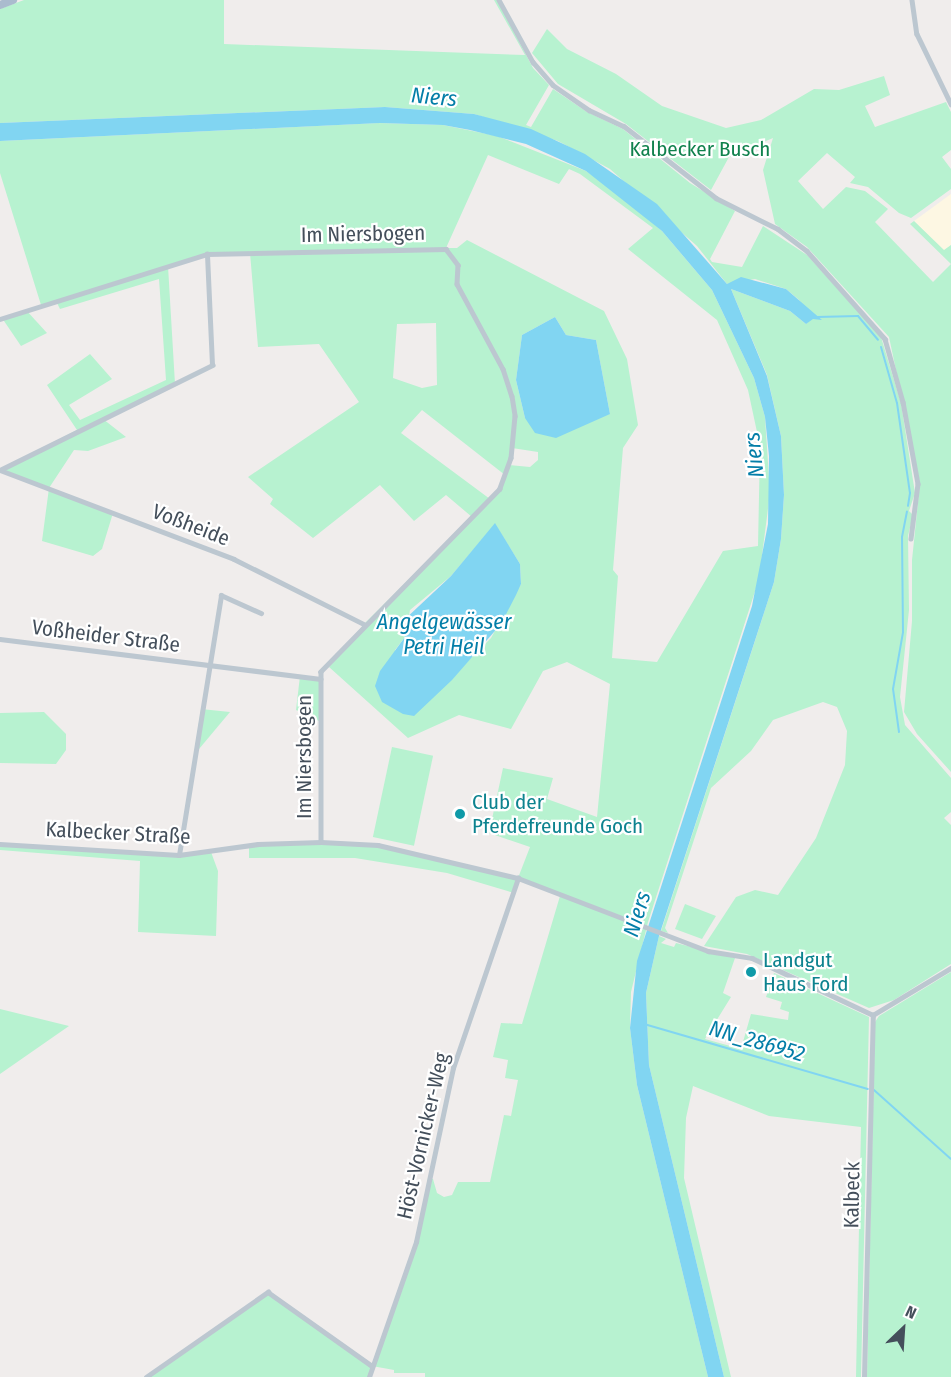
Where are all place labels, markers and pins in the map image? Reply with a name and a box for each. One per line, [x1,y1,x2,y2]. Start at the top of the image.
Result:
place label: Club der Pferdefreunde Goch [472,789,643,839]
marker: Club der Pferdefreunde Goch [453,807,467,821]
place label: Landgut Haus Ford [763,947,848,997]
marker: Landgut Haus Ford [744,965,758,979]

